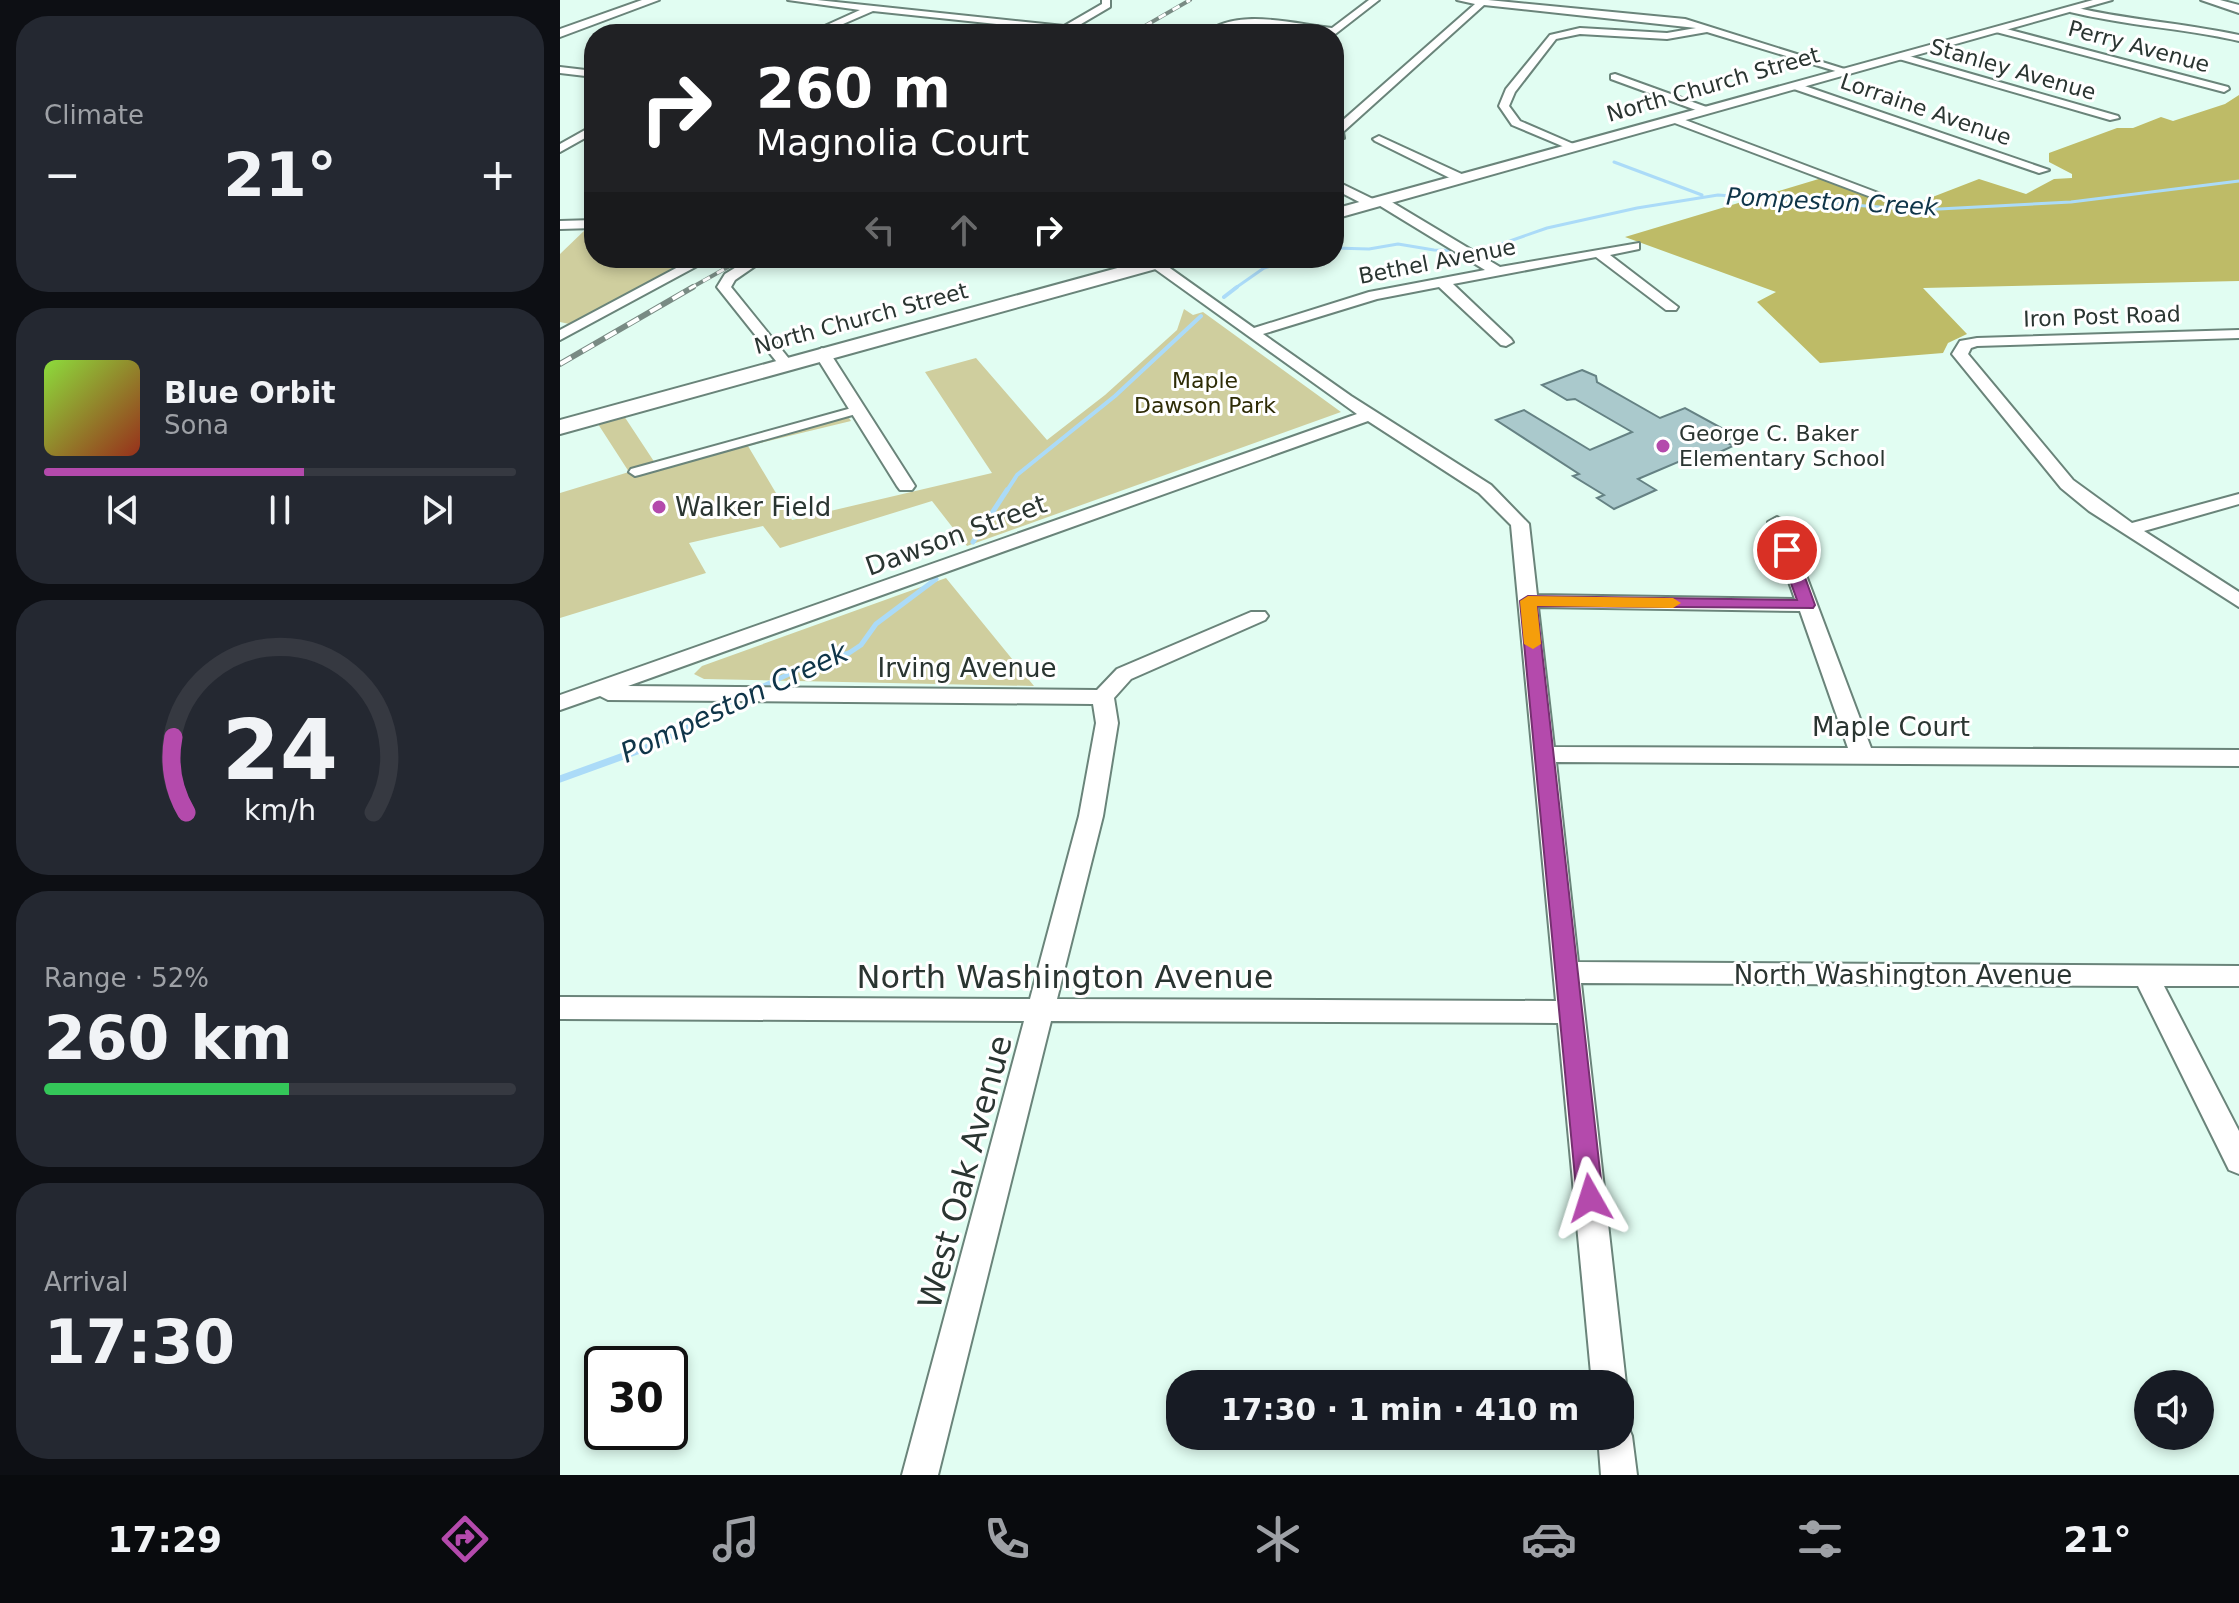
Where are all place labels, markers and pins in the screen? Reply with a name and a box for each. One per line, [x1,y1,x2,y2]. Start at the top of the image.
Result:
place label: George C. Baker Elementary School [1679,421,1886,471]
marker: George C. Baker Elementary School [1654,437,1672,455]
place label: Walker Field [675,492,831,522]
marker: Walker Field [650,498,668,516]
pin [1753,516,1821,584]

